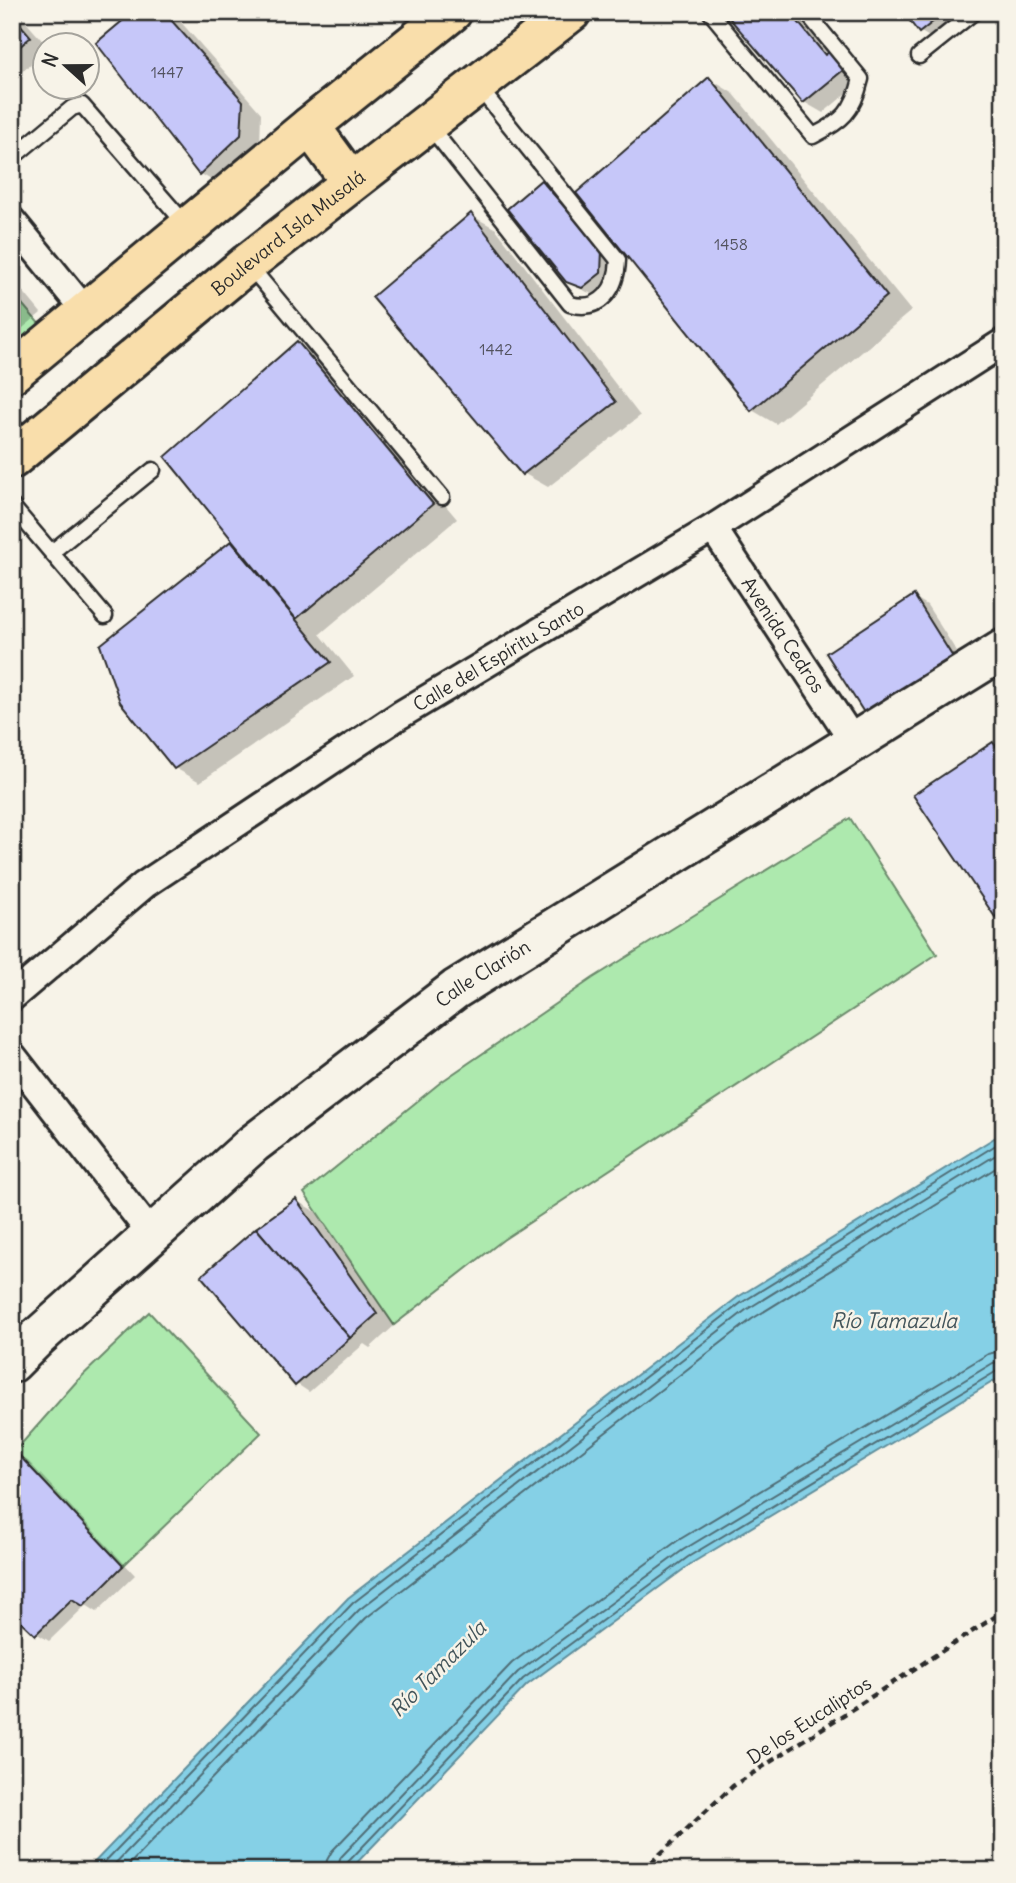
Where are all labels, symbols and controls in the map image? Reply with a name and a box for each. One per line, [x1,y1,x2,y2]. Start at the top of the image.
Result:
north arrow [32,32,102,102]
text: N [37,49,64,70]
house number: 1447 [151,62,183,82]
street label: Boulevard Isla Musalá [206,164,370,301]
house number: 1458 [714,234,748,254]
house number: 1442 [479,339,513,359]
street label: Avenida Cedros [737,572,830,697]
street label: Calle del Espíritu Santo [408,596,588,717]
street label: Calle Clarión [430,934,534,1013]
water label: Río Tamazula [831,1307,958,1334]
water label: Río Tamazula [384,1614,492,1723]
street label: De los Eucaliptos [742,1671,876,1769]

